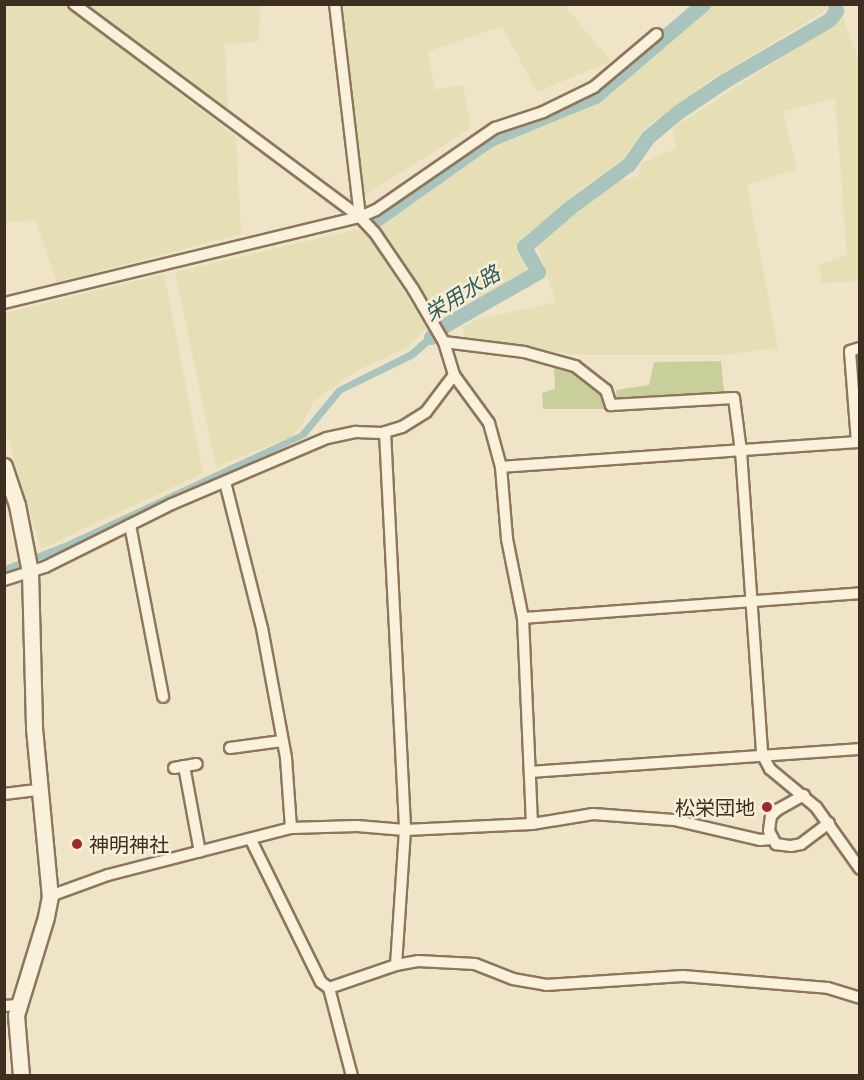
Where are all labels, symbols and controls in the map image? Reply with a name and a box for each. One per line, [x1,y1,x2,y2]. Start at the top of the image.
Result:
water label: 栄用水路 [420,260,504,326]
place label: 松栄団地 [675,795,755,819]
marker: 松栄団地 [760,800,774,814]
place label: 神明神社 [89,832,169,856]
marker: 神明神社 [70,837,84,851]

